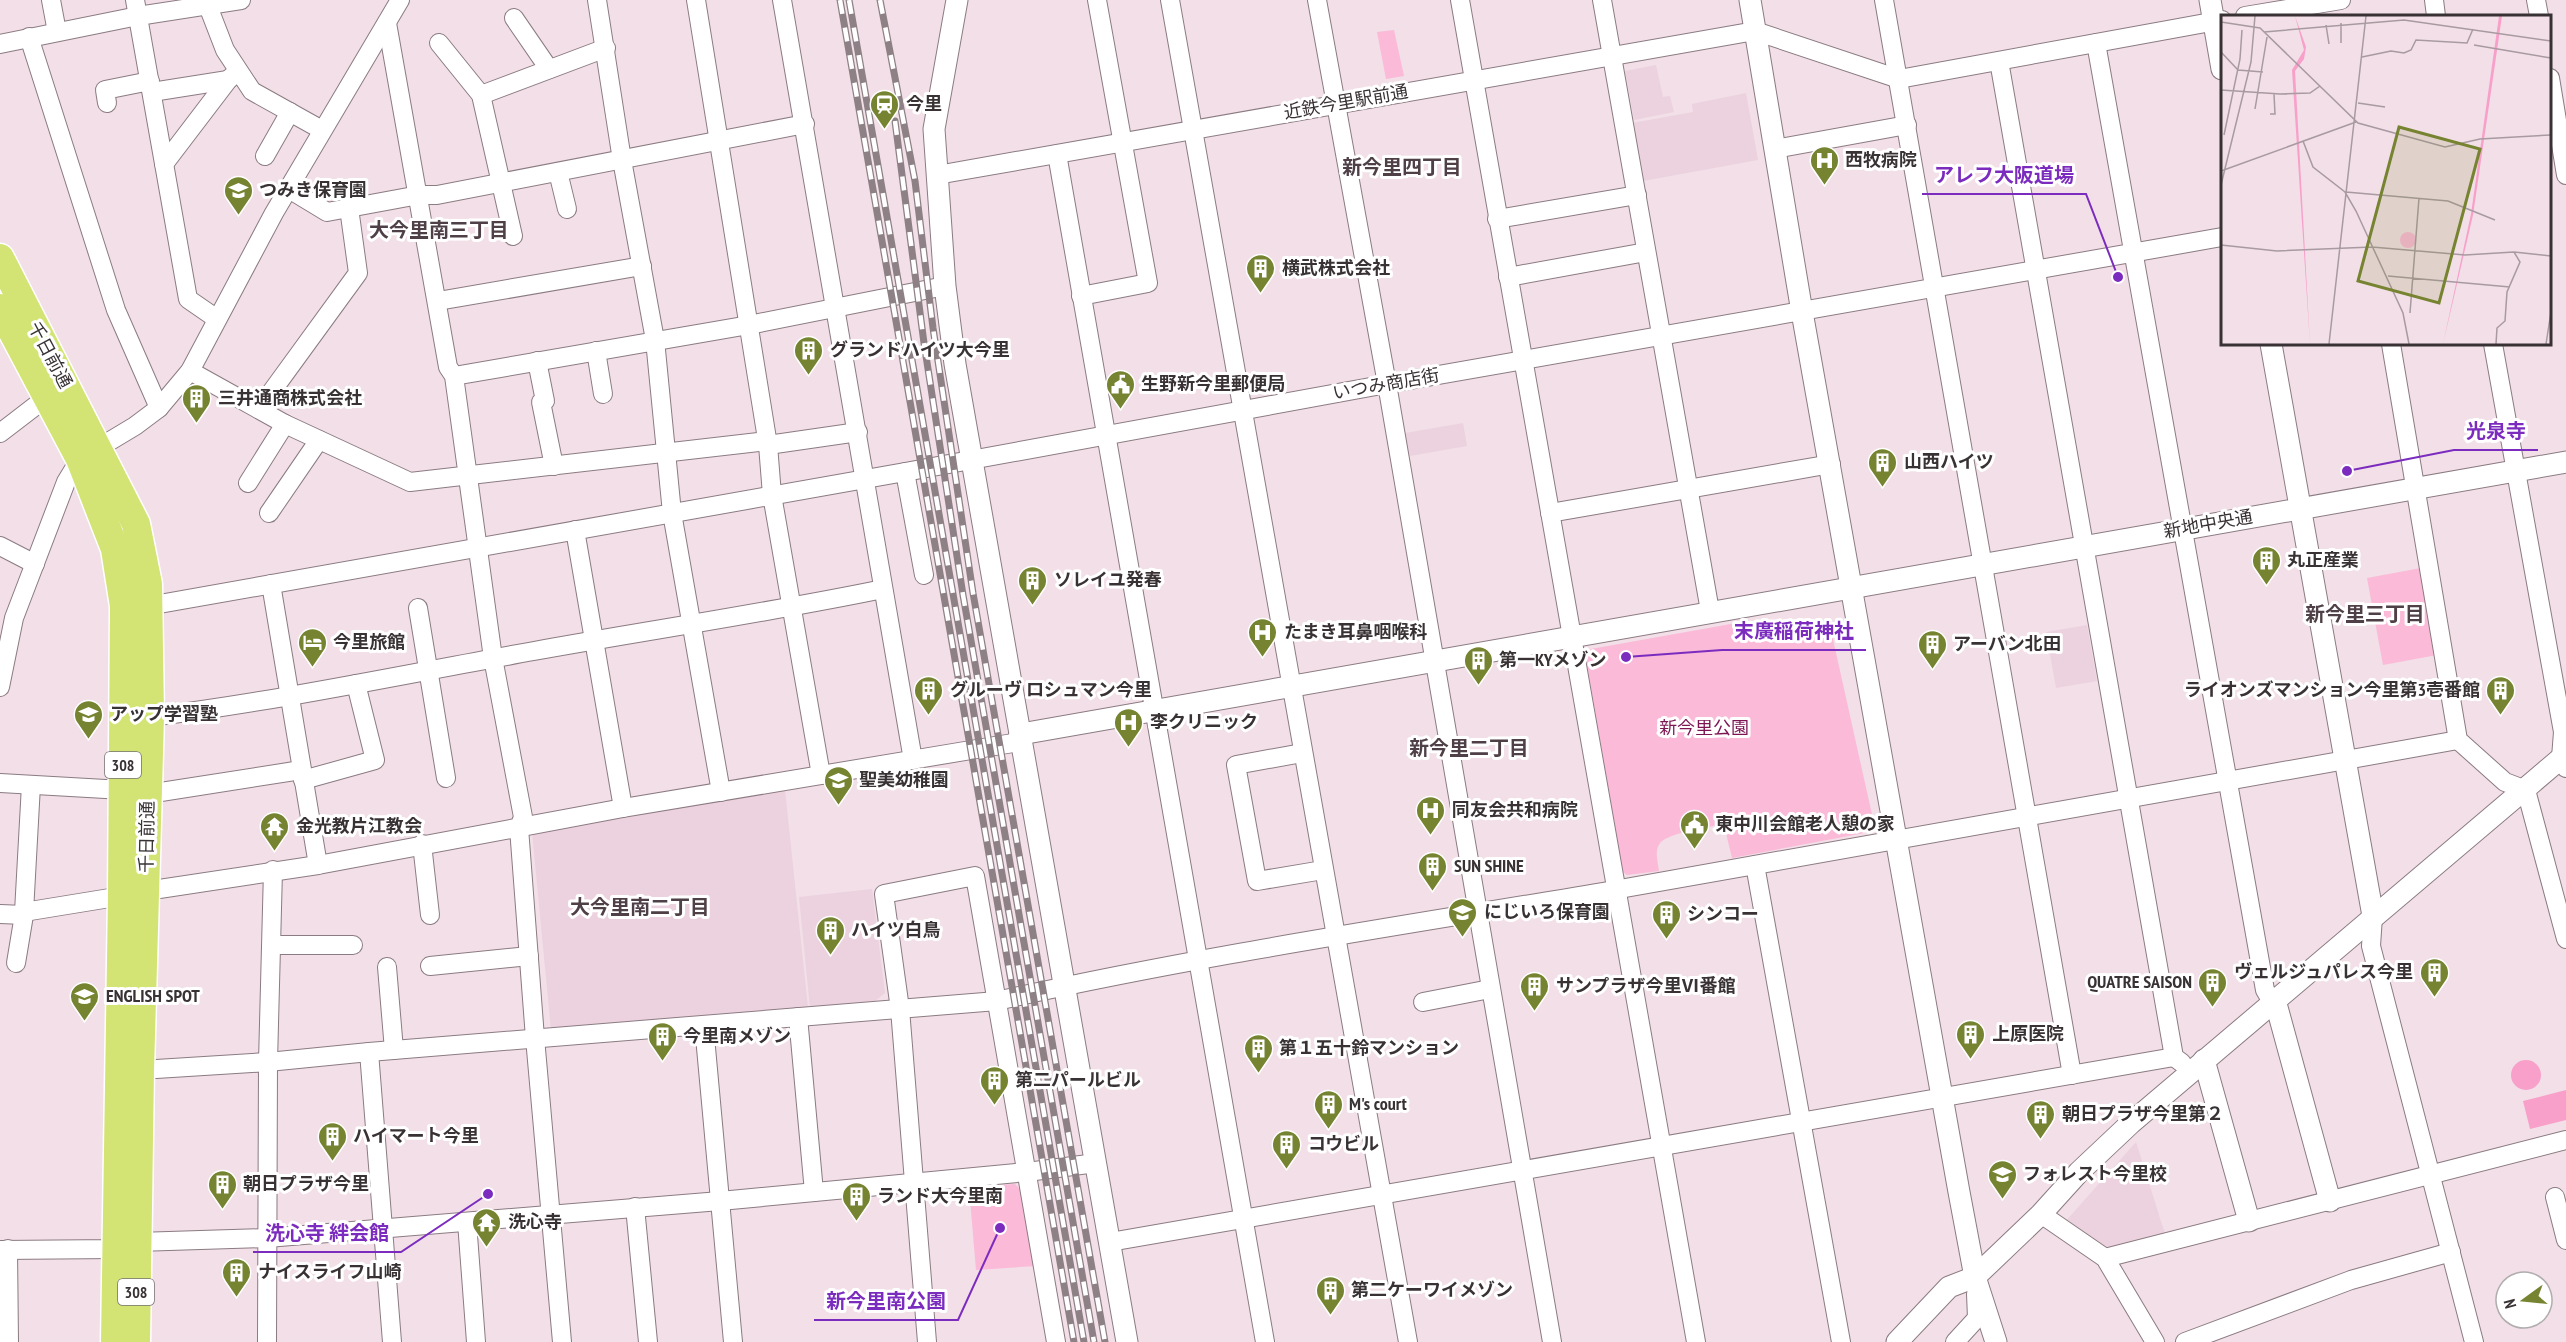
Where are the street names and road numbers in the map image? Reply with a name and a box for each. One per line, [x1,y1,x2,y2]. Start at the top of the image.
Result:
street label: 近鉄今里駅前通 [1282,79,1410,124]
street label: 千日前通 [23,318,77,392]
street label: いつみ商店街 [1331,363,1441,404]
street label: 新地中央通 [2162,504,2254,543]
road number: 308 [105,752,141,778]
street label: 千日前通 [134,801,159,873]
road number: 308 [118,1279,154,1305]

